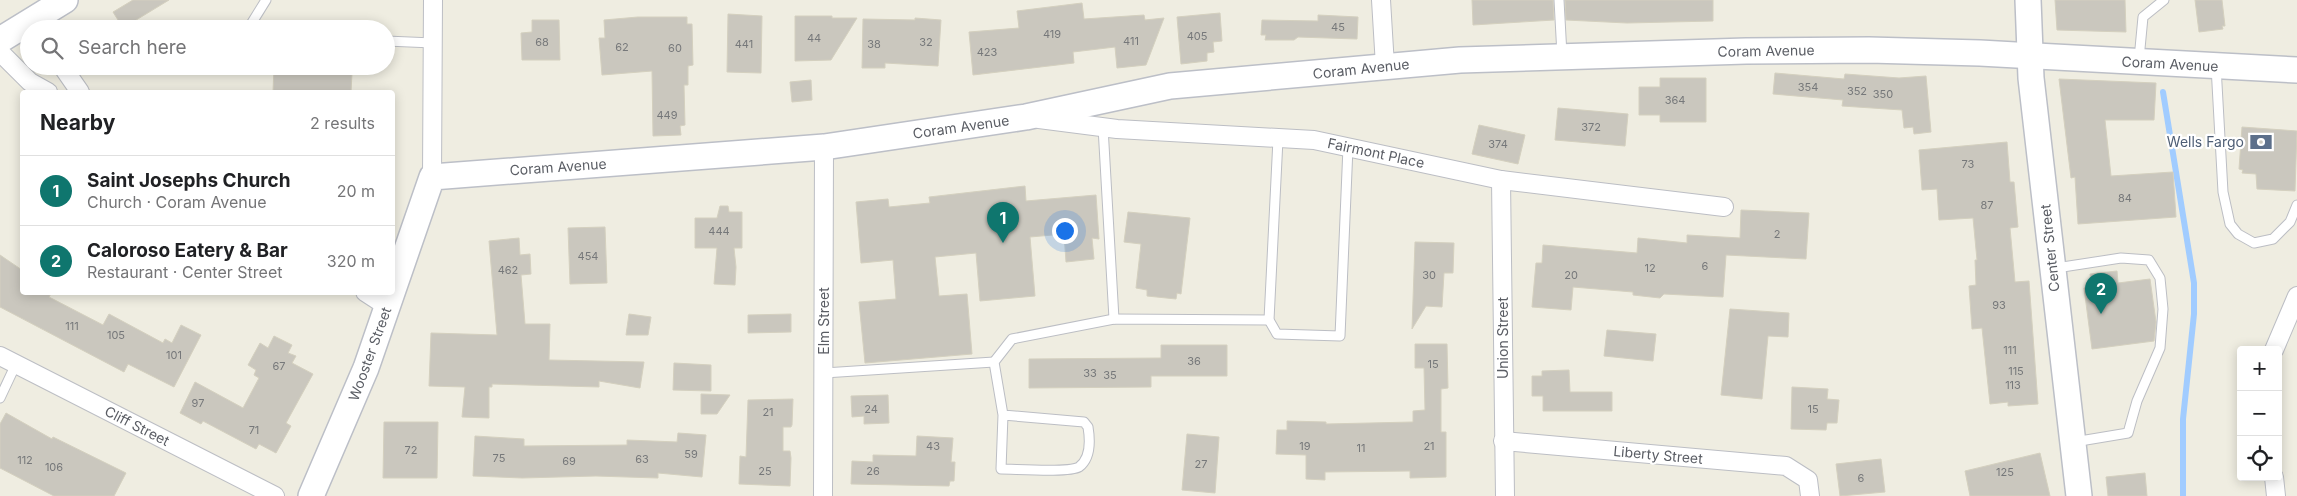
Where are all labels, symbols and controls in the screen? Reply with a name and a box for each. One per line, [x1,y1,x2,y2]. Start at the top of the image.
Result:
search box [20,20,395,75]
house number: 45 [1331,20,1345,34]
house number: 419 [1043,27,1061,41]
house number: 405 [1187,29,1208,43]
house number: 44 [807,31,821,45]
icon: search [38,34,66,62]
house number: 411 [1123,34,1139,48]
house number: 68 [535,35,549,49]
house number: 32 [919,35,933,49]
text: Search here [78,36,187,59]
house number: 441 [735,37,753,51]
house number: 38 [867,37,881,51]
house number: 62 [615,40,629,54]
house number: 60 [668,41,682,55]
street label: Coram Avenue [1717,41,1815,60]
house number: 423 [977,45,998,59]
street label: Coram Avenue [2121,52,2219,75]
street label: Coram Avenue [1312,55,1410,82]
house number: 354 [1798,80,1818,94]
house number: 352 [1847,84,1867,98]
house number: 350 [1873,87,1893,101]
house number: 364 [1665,93,1685,107]
house number: 449 [656,108,678,122]
text: Nearby [40,110,115,135]
street label: Coram Avenue [912,111,1010,142]
text: 2 results [310,113,375,133]
house number: 372 [1581,120,1601,134]
bank icon: Wells Fargo [2248,129,2274,155]
place label: Wells Fargo [2167,133,2244,150]
street label: Fairmont Place [1326,134,1426,171]
house number: 374 [1488,137,1508,151]
street label: Coram Avenue [509,155,607,178]
house number: 73 [1962,157,1975,171]
text: Saint Josephs Church [87,169,291,192]
text: 1 [53,181,59,201]
text: 20 m [337,181,375,201]
house number: 84 [2118,191,2132,205]
text: Church · Coram Avenue [87,192,267,212]
house number: 87 [1980,198,1994,212]
pin: 1 [987,202,1019,243]
street label: Center Street [2036,203,2063,293]
your location [1052,218,1078,244]
house number: 444 [708,224,730,238]
house number: 2 [1774,227,1780,241]
text: Caloroso Eatery & Bar [87,239,288,262]
house number: 454 [578,249,598,263]
text: 2 [51,251,61,271]
text: 320 m [327,251,375,271]
house number: 6 [1702,259,1709,273]
house number: 12 [1644,261,1656,275]
text: Restaurant · Center Street [87,262,282,282]
house number: 462 [498,263,518,277]
house number: 30 [1422,268,1436,282]
house number: 20 [1564,268,1578,282]
pin: 2 [2085,273,2117,314]
street label: Elm Street [815,287,832,355]
street label: Union Street [1494,296,1511,379]
house number: 93 [1992,298,2006,312]
street label: Wooster Street [345,304,395,403]
house number: 111 [65,319,79,333]
house number: 105 [107,328,125,342]
house number: 111 [2003,343,2017,357]
map controls [2237,346,2282,481]
button: + [2237,346,2282,391]
house number: 101 [166,348,182,362]
house number: 36 [1187,354,1201,368]
house number: 15 [1427,357,1439,371]
house number: 67 [272,359,286,373]
house number: 115 [2008,364,2024,378]
house number: 33 [1083,366,1097,380]
house number: 35 [1103,368,1117,382]
house number: 113 [2005,378,2021,392]
button: − [2237,391,2282,436]
house number: 97 [192,396,204,410]
street label: Cliff Street [102,402,173,449]
house number: 24 [864,402,878,416]
house number: 15 [1807,402,1819,416]
house number: 21 [762,405,774,419]
house number: 71 [249,423,259,437]
button: locate [2237,436,2282,481]
house number: 43 [926,439,940,453]
house number: 19 [1299,439,1311,453]
house number: 21 [1423,439,1435,453]
house number: 11 [1357,441,1365,455]
street label: Liberty Street [1613,442,1704,467]
house number: 72 [405,443,417,457]
house number: 59 [684,447,698,461]
house number: 75 [493,451,506,465]
house number: 63 [635,452,649,466]
house number: 112 [17,453,33,467]
house number: 69 [562,454,576,468]
house number: 27 [1195,457,1207,471]
house number: 106 [45,460,63,474]
house number: 25 [758,464,772,478]
house number: 26 [866,464,880,478]
house number: 125 [1996,465,2014,479]
house number: 6 [1858,471,1865,485]

